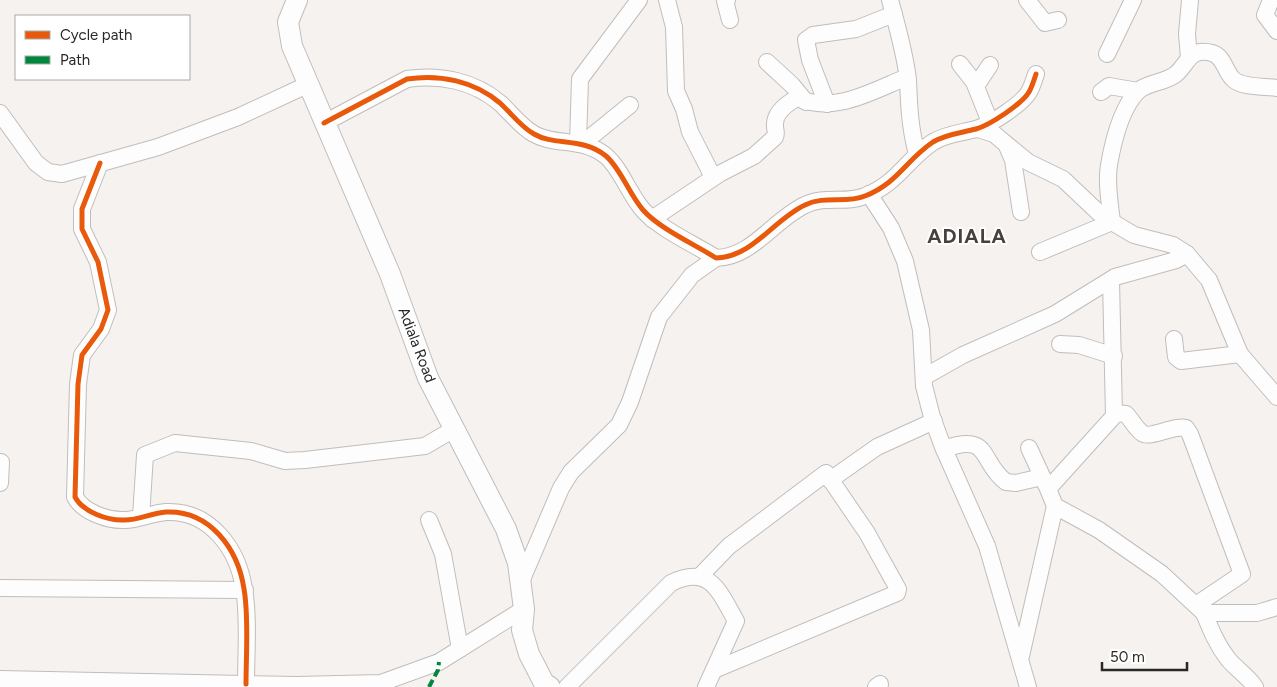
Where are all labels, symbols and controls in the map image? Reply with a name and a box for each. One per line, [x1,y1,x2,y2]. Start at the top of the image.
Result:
legend [15,15,190,80]
text: Cycle path [60,26,132,44]
text: Path [60,51,90,69]
district label: ADIALA [927,224,1007,248]
street label: Adiala Road [394,305,440,385]
scale bar [1102,640,1187,672]
text: 50 m [1110,648,1145,666]

